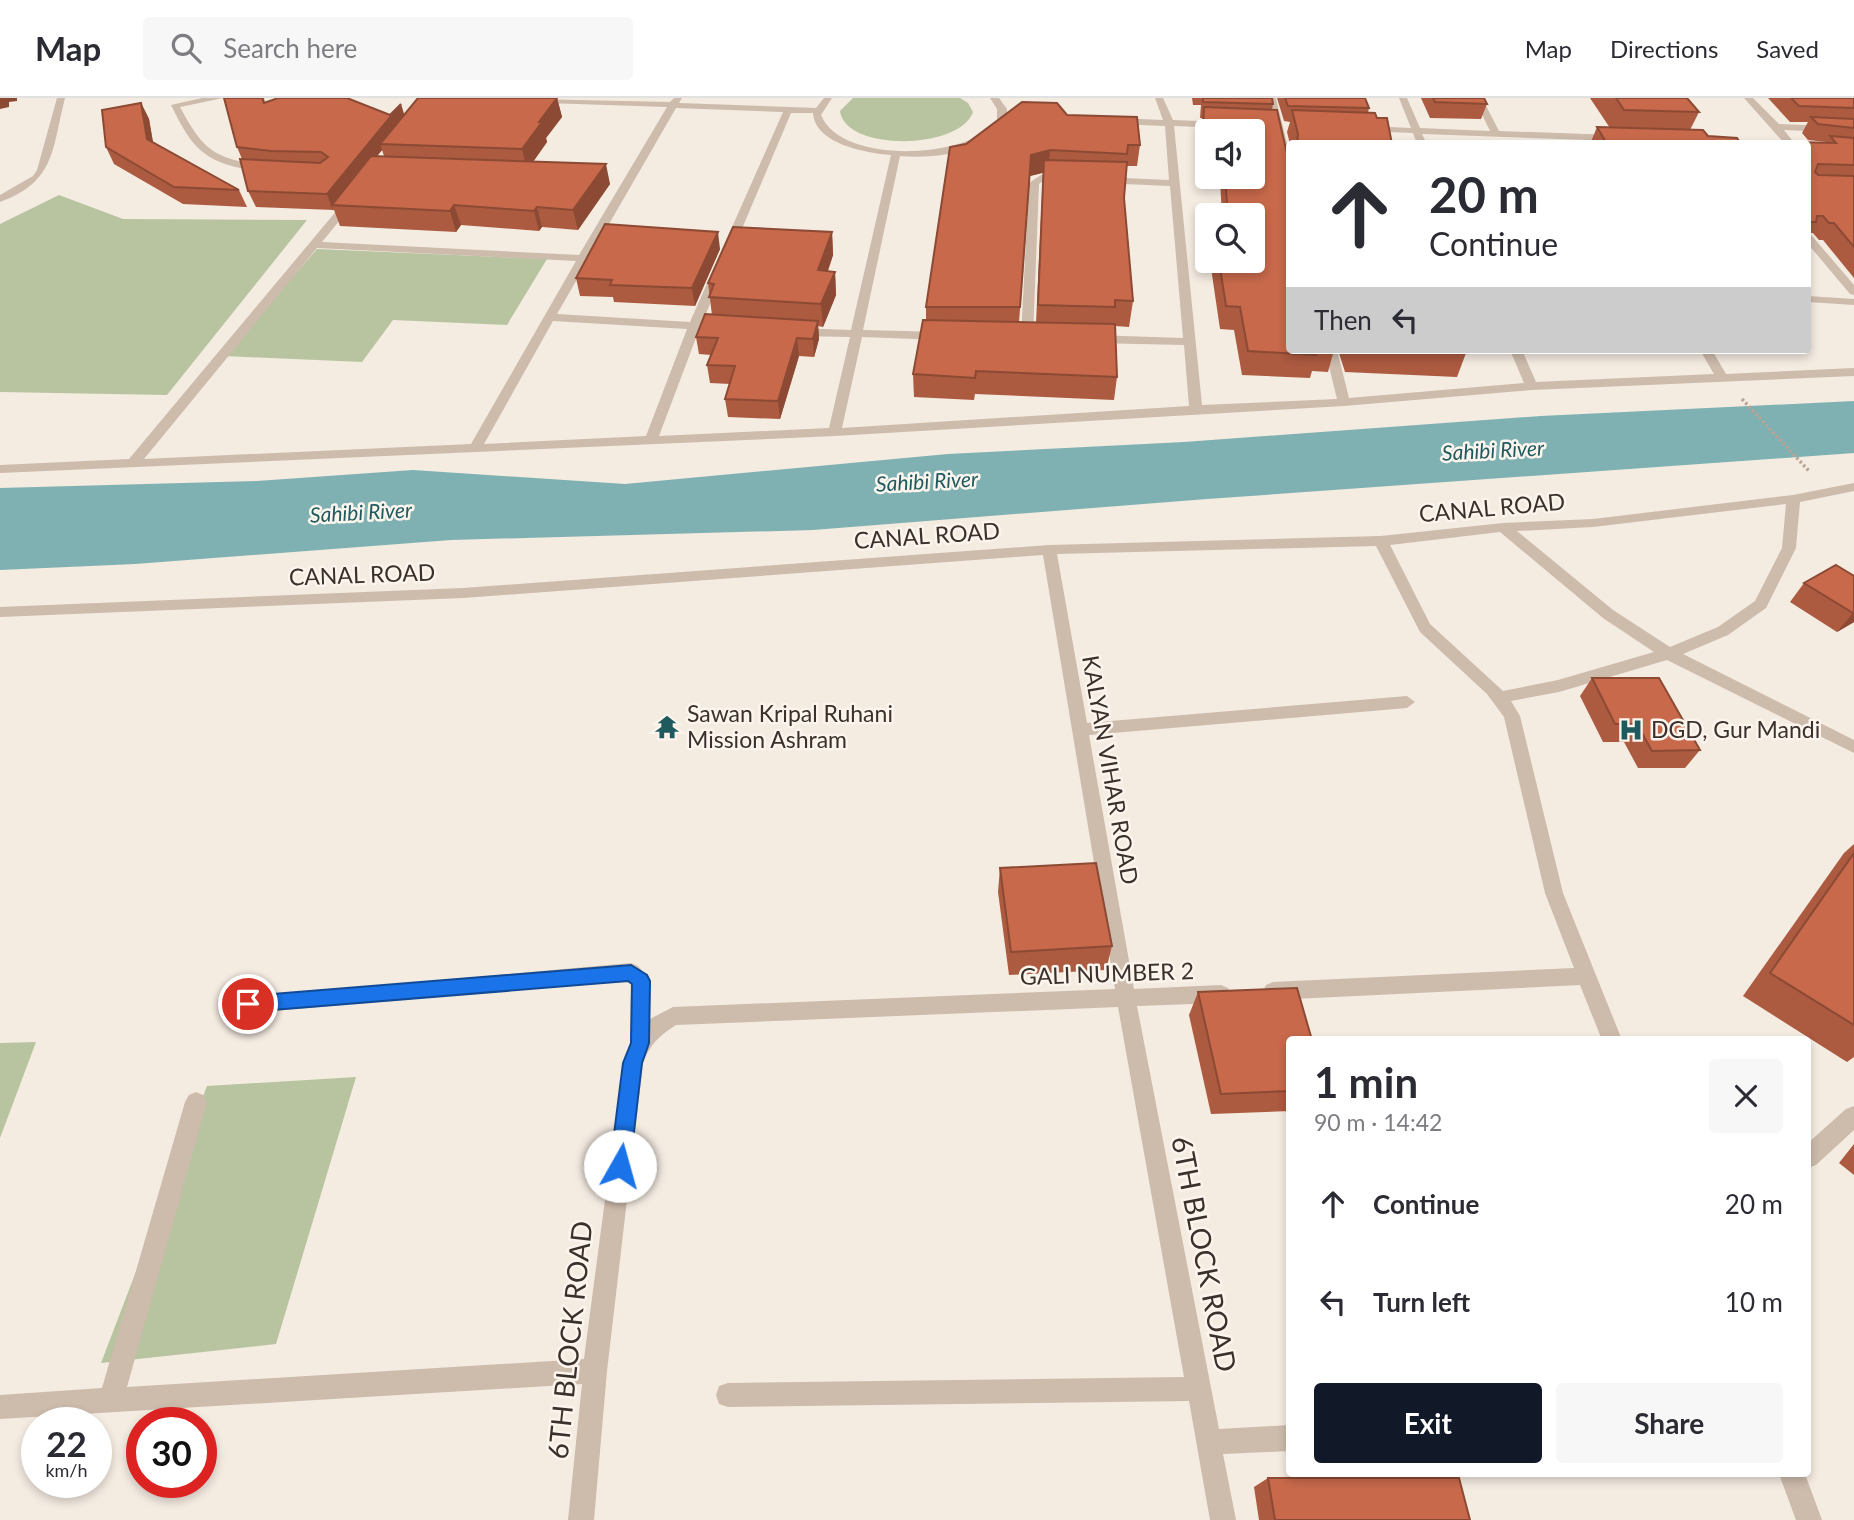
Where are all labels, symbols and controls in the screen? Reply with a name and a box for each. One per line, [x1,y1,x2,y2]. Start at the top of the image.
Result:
search box [143,17,633,80]
text: Map [35,28,101,68]
icon: search [167,29,205,67]
text: Search here [223,32,357,64]
text: Map [1525,34,1572,63]
text: Directions [1610,34,1718,63]
text: Saved [1756,34,1819,63]
map controls [1195,119,1265,273]
button: sound [1195,119,1265,189]
text: 20 m [1429,165,1539,223]
icon: ahead [1314,168,1405,259]
button: search [1195,203,1265,273]
text: Continue [1429,224,1558,263]
icon: left [1386,301,1424,339]
text: Then [1314,304,1372,336]
water label: Sahibi River [1441,434,1545,465]
water label: Sahibi River [875,465,979,496]
street label: CANAL ROAD [1418,487,1566,527]
water label: Sahibi River [309,496,413,527]
street label: CANAL ROAD [853,516,1001,554]
street label: CANAL ROAD [288,557,436,591]
street label: KALYAN VIHAR ROAD [1077,653,1145,887]
place label: Sawan Kripal Ruhani Mission Ashram [687,699,893,753]
temple icon: Sawan Kripal Ruhani Mission Ashram [653,713,681,741]
place label: DGD, Gur Mandi [1651,715,1820,743]
hospital icon: DGD, Gur Mandi [1617,716,1645,744]
street label: GALI NUMBER 2 [1020,956,1194,990]
pin [218,974,278,1034]
icon: arrive [229,985,267,1023]
text: 1 min [1314,1057,1418,1107]
button: close [1709,1059,1783,1133]
text: 90 m · 14:42 [1314,1108,1442,1136]
position arrow [583,1129,657,1203]
street label: 6TH BLOCK ROAD [1165,1133,1244,1374]
icon: ahead [1314,1185,1352,1223]
text: Continue [1373,1188,1479,1220]
text: 20 m [1725,1188,1783,1220]
street label: 6TH BLOCK ROAD [540,1219,598,1461]
icon: left [1314,1283,1352,1321]
text: Turn left [1373,1286,1470,1318]
text: 10 m [1725,1286,1783,1318]
button: Exit [1314,1383,1542,1463]
button: Share [1556,1383,1783,1463]
speed limit sign: 30 [126,1407,217,1498]
text: 22 [46,1422,87,1464]
text: km/h [45,1459,88,1481]

